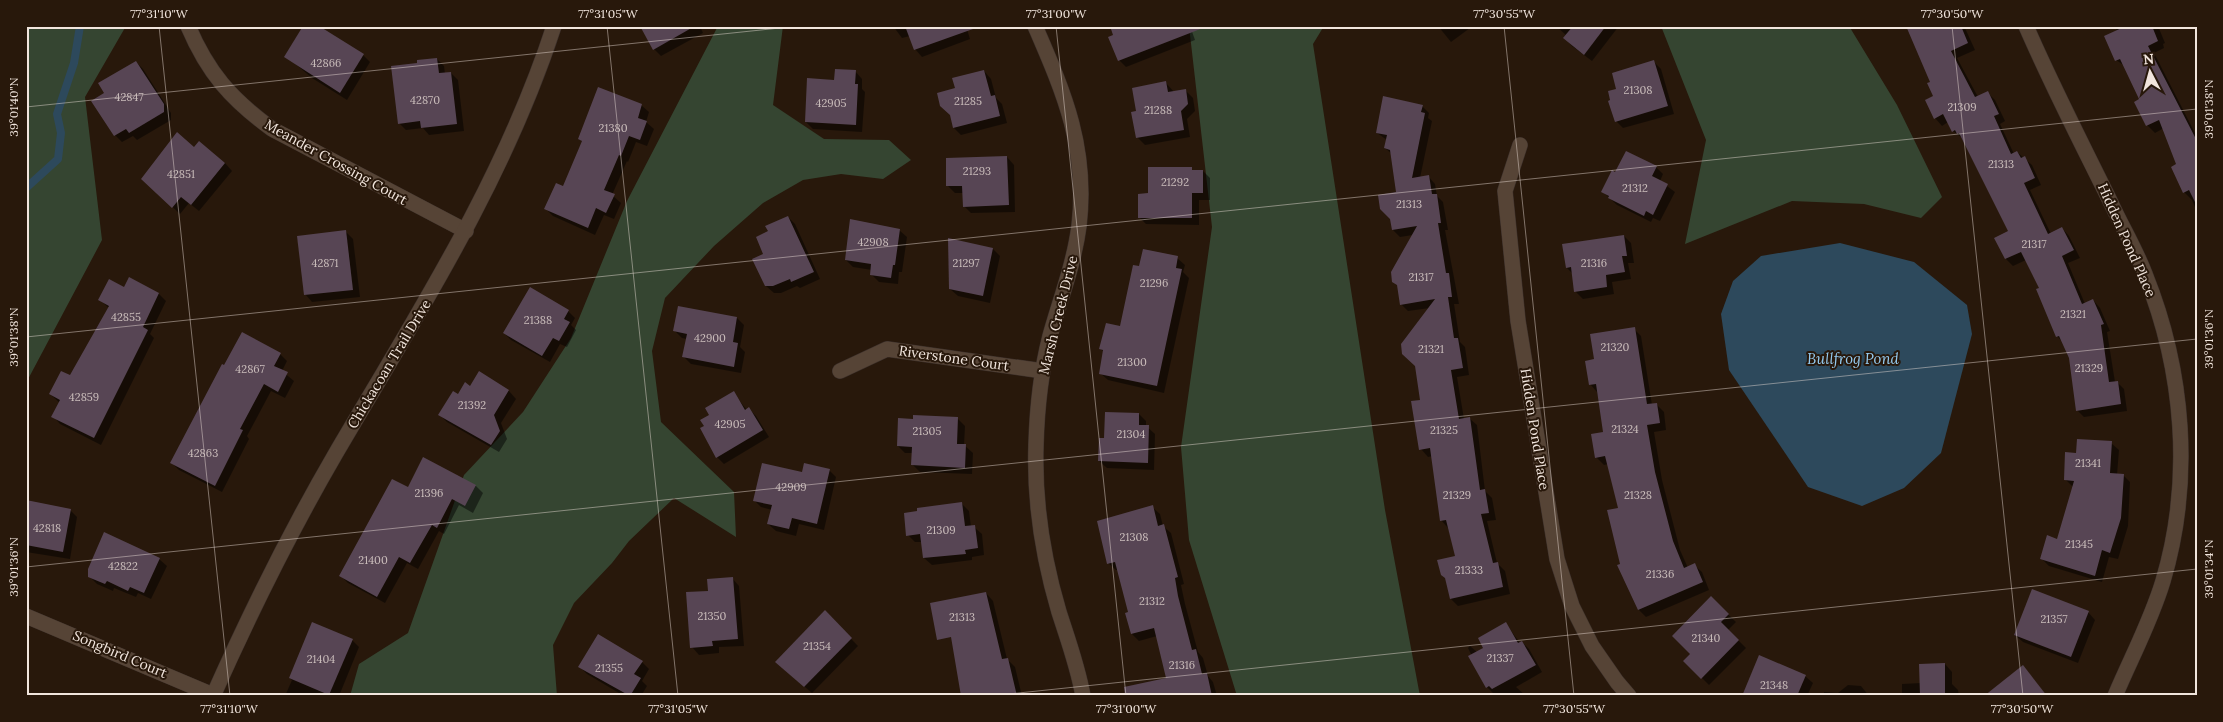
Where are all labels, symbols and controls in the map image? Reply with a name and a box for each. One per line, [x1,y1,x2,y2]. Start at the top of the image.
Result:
text: 77°31'10"W [130,6,189,21]
text: 77°31'05"W [578,6,639,21]
text: 77°31'00"W [1026,6,1087,21]
text: 77°30'55"W [1473,6,1536,21]
text: 77°30'50"W [1921,6,1984,21]
north arrow [2126,48,2176,98]
text: N [2142,50,2155,69]
house number: 42866 [311,56,341,70]
text: 39°01'40"N [6,77,21,137]
text: 39°01'38"N [2201,79,2216,139]
house number: 21308 [1623,83,1653,97]
house number: 42847 [114,90,144,104]
house number: 42870 [410,93,440,107]
house number: 21285 [954,94,982,108]
house number: 42905 [815,96,847,110]
house number: 21309 [1947,100,1977,114]
house number: 21288 [1144,103,1172,117]
street label: Meander Crossing Court [261,115,411,209]
house number: 21380 [598,121,628,135]
house number: 21313 [1988,157,2014,171]
house number: 21293 [963,164,991,178]
house number: 42851 [167,167,195,181]
house number: 21292 [1161,175,1189,189]
street label: Hidden Pond Place [2094,180,2160,300]
house number: 21312 [1622,181,1648,195]
house number: 21313 [1396,197,1422,211]
house number: 42908 [857,235,889,249]
house number: 21317 [2021,237,2047,251]
street label: Marsh Creek Drive [1035,253,1082,376]
house number: 42871 [311,256,339,270]
house number: 21297 [953,256,979,270]
house number: 21316 [1581,256,1607,270]
house number: 21317 [1408,270,1434,284]
house number: 21296 [1140,276,1168,290]
street label: Chickacoan Trail Drive [343,296,435,432]
text: 39°01'38"N [6,307,21,367]
house number: 21321 [2060,307,2086,321]
text: 39°01'36"N [2201,309,2216,369]
house number: 42855 [111,310,141,324]
house number: 21388 [524,313,552,327]
house number: 42900 [694,331,726,345]
house number: 21320 [1601,340,1630,354]
street label: Riverstone Court [898,341,1011,375]
house number: 21321 [1418,342,1444,356]
water label: Bullfrog Pond [1807,349,1900,368]
house number: 21300 [1117,355,1147,369]
house number: 21329 [2075,361,2103,375]
house number: 42867 [235,362,265,376]
street label: Hidden Pond Place [1517,367,1554,491]
house number: 42859 [69,390,99,404]
house number: 21392 [458,398,486,412]
house number: 42905 [714,417,746,431]
house number: 21324 [1611,422,1639,436]
house number: 21325 [1430,423,1458,437]
house number: 21305 [913,424,941,438]
house number: 21304 [1117,427,1145,441]
house number: 42863 [188,446,218,460]
house number: 21341 [2075,456,2101,470]
house number: 42909 [775,480,807,494]
house number: 21396 [415,486,443,500]
house number: 21329 [1443,488,1471,502]
house number: 21328 [1624,488,1652,502]
house number: 42818 [33,521,61,535]
house number: 21309 [926,523,956,537]
house number: 21308 [1119,530,1149,544]
text: 39°01'36"N [6,537,21,597]
house number: 21345 [2065,537,2093,551]
text: 39°01'34"N [2201,539,2216,599]
house number: 21400 [358,553,388,567]
house number: 42822 [108,559,138,573]
house number: 21333 [1455,563,1483,577]
house number: 21336 [1646,567,1674,581]
house number: 21312 [1139,594,1165,608]
house number: 21350 [698,609,727,623]
house number: 21313 [949,610,975,624]
house number: 21357 [2040,612,2068,626]
street label: Songbird Court [70,626,170,682]
house number: 21340 [1692,631,1721,645]
house number: 21354 [803,639,831,653]
house number: 21337 [1487,651,1513,665]
house number: 21404 [307,652,335,666]
house number: 21316 [1169,658,1195,672]
house number: 21355 [595,661,623,675]
house number: 21348 [1760,678,1788,692]
text: 77°31'10"W [200,701,259,716]
text: 77°31'05"W [648,701,709,716]
text: 77°31'00"W [1096,701,1157,716]
text: 77°30'55"W [1543,701,1606,716]
text: 77°30'50"W [1991,701,2054,716]

